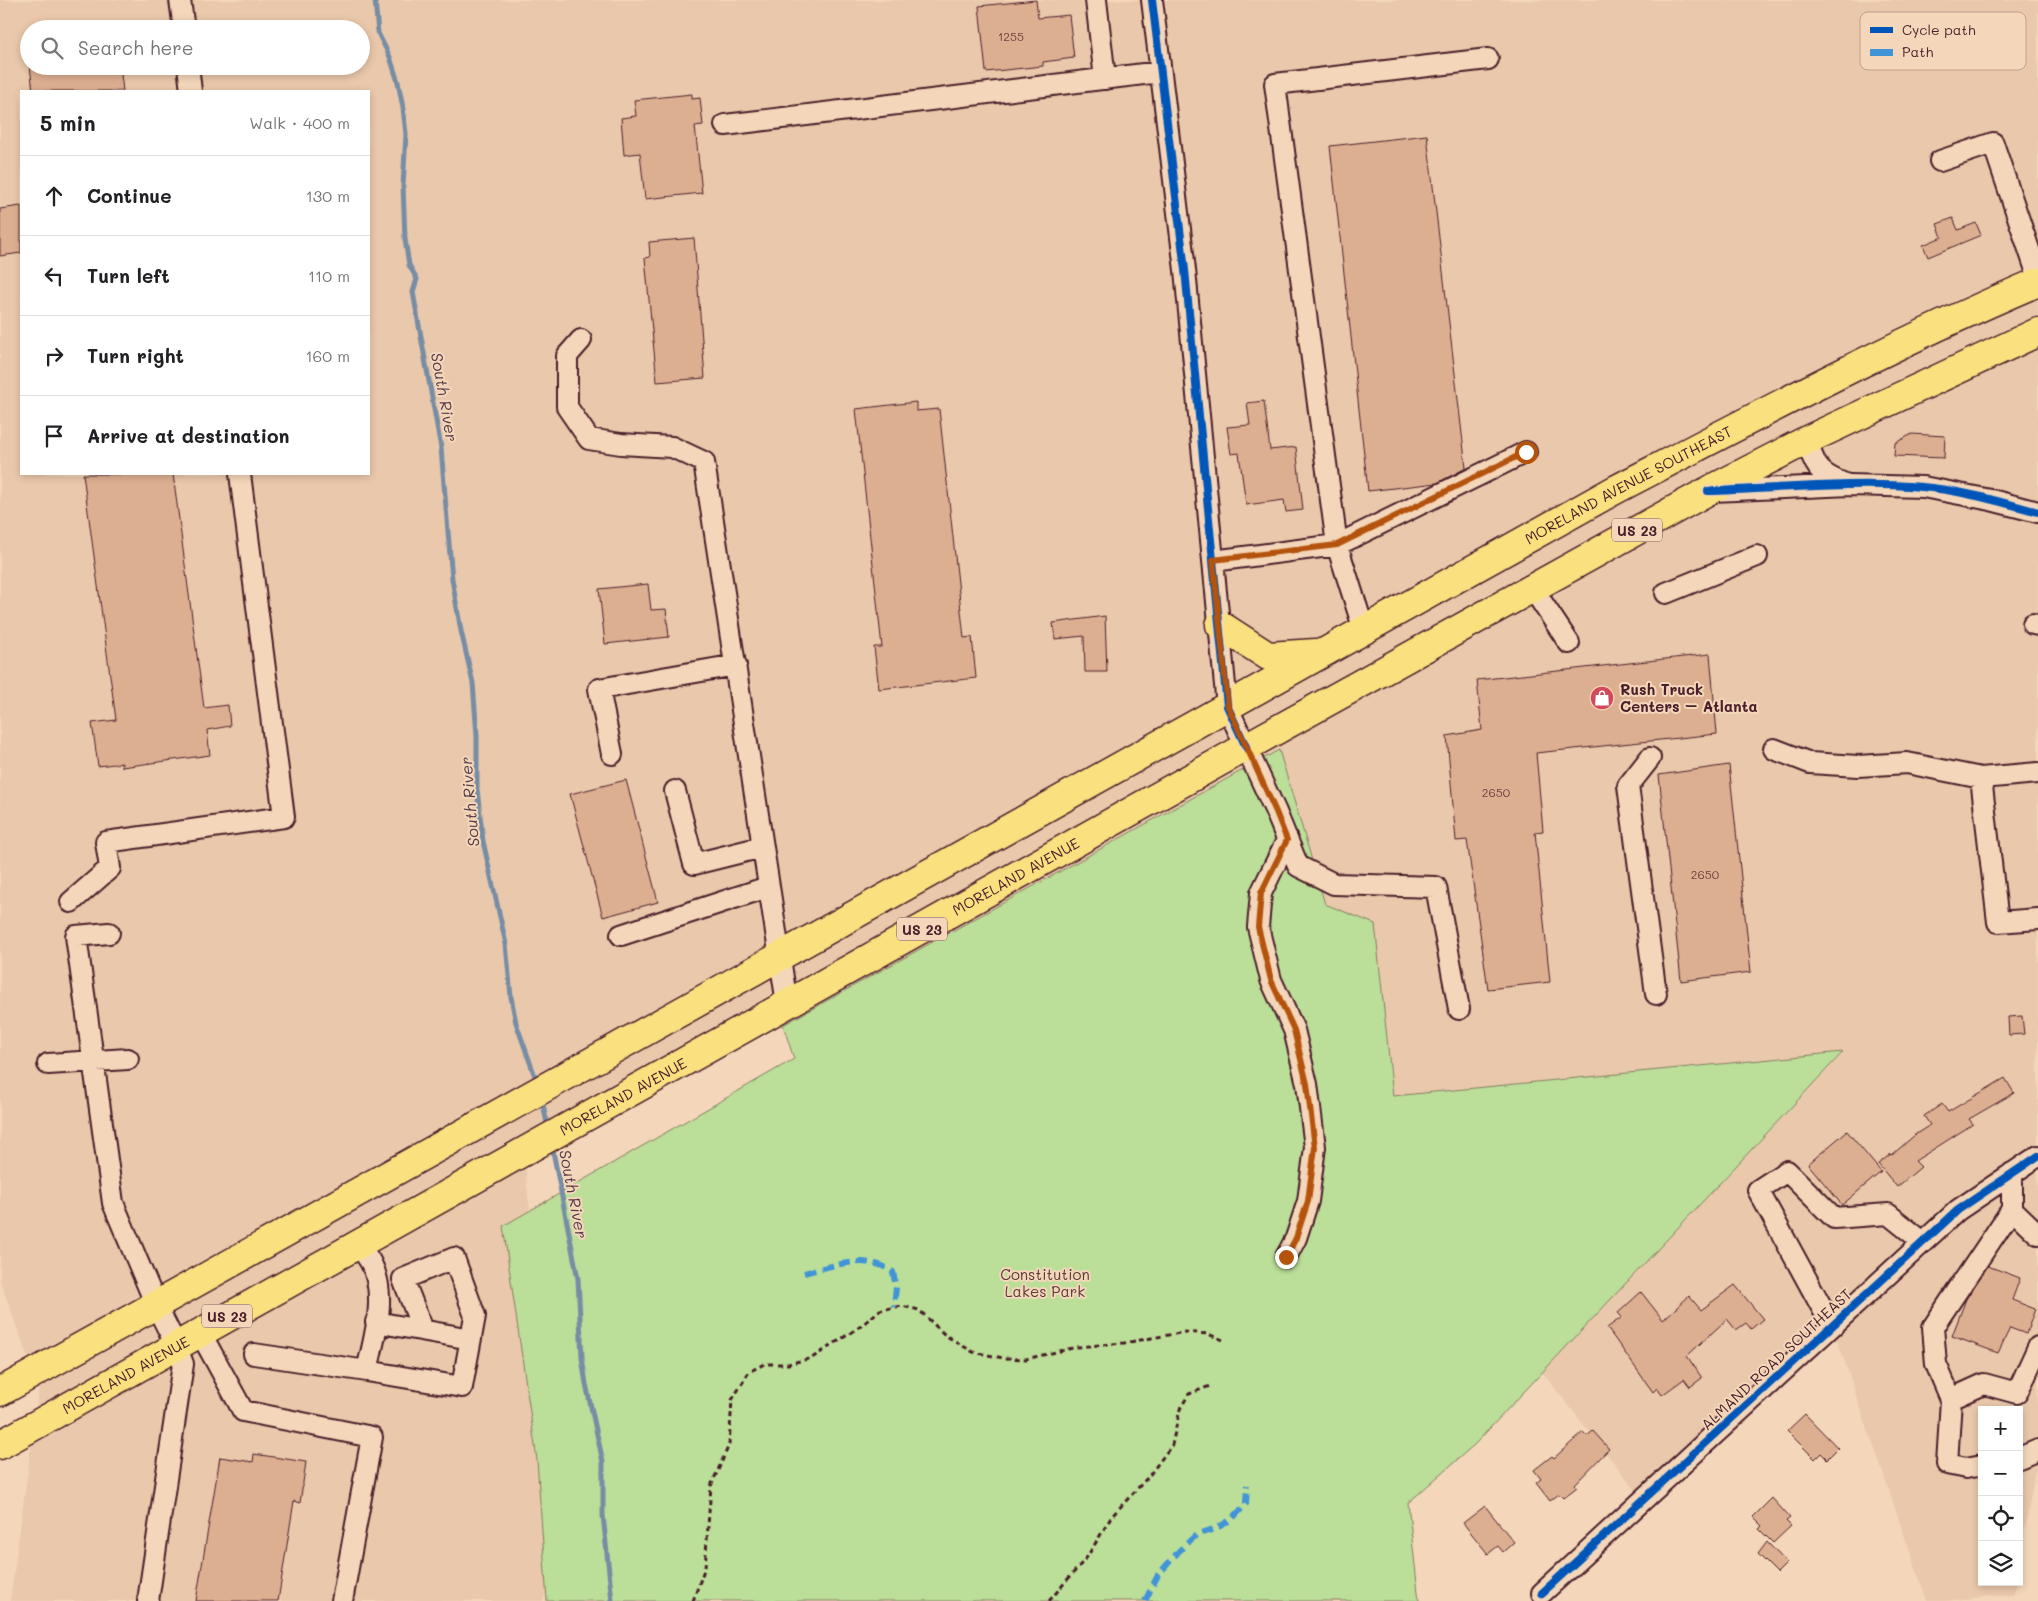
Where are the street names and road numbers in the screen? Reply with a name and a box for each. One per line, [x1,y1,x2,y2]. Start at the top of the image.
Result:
street label: MORELAND AVENUE SOUTHEAST [1521,421,1735,548]
road number: US 23 [1612,518,1662,542]
street label: MORELAND AVENUE [948,832,1083,920]
road number: US 23 [897,918,947,941]
street label: MORELAND AVENUE [556,1052,690,1140]
street label: ALMAND ROAD SOUTHEAST [1696,1284,1856,1434]
road number: US 23 [202,1304,252,1328]
street label: MORELAND AVENUE [59,1331,193,1418]

